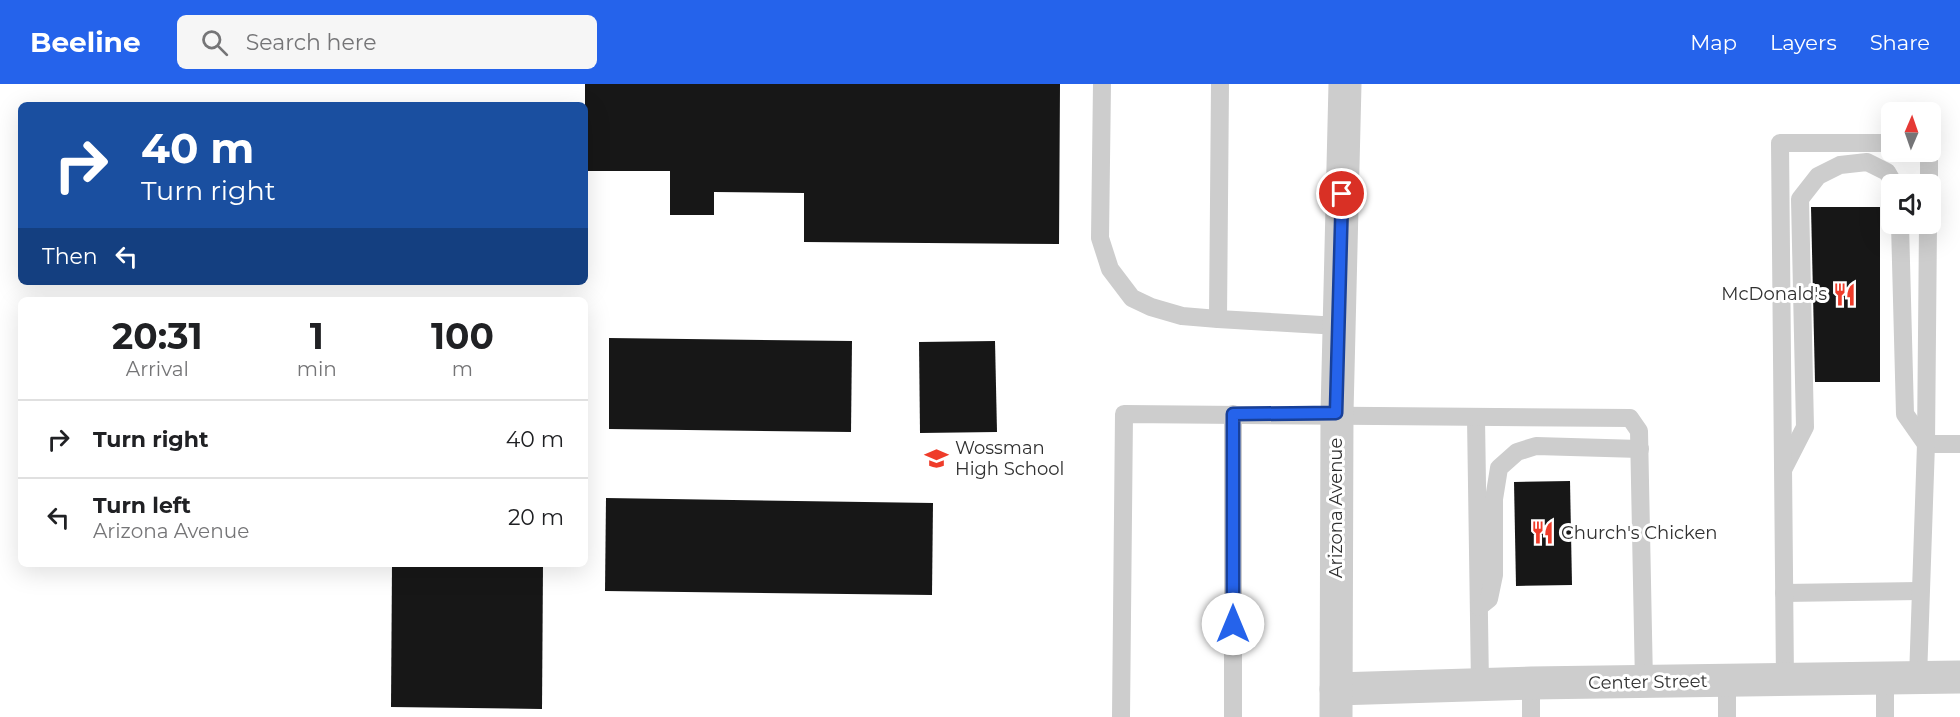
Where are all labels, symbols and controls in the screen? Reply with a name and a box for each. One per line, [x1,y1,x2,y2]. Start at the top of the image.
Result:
search box [177,15,597,69]
text: Beeline [30,25,141,59]
icon: search [198,26,231,59]
text: Search here [246,29,377,56]
text: Map [1690,30,1737,55]
text: Layers [1770,30,1837,55]
text: Share [1870,30,1930,55]
north arrow [1881,102,1941,162]
map controls [1881,102,1941,234]
text: 40 m [141,122,254,174]
icon: right [42,126,120,204]
pin [1316,168,1367,219]
text: Turn right [141,174,276,207]
button: sound [1881,174,1941,234]
icon: arrive [1325,177,1358,210]
icon: left [110,240,143,273]
text: Then [42,243,98,270]
restaurant icon: McDonald's [1832,281,1858,307]
place label: McDonald's [1721,283,1827,305]
text: 20:31 [112,314,203,358]
text: 1 [310,314,324,358]
text: 100 [431,314,494,358]
text: Arrival [126,357,189,381]
text: min [297,357,337,381]
text: m [452,357,473,381]
icon: right [42,423,75,456]
text: Turn right [93,426,208,453]
text: 40 m [506,426,564,453]
place label: Wossman High School [955,437,1064,480]
street label: Arizona Avenue [1325,438,1347,578]
school or university icon: Wossman High School [924,445,950,471]
text: Turn left [93,492,191,519]
icon: left [42,501,75,534]
text: 20 m [508,504,564,531]
text: Arizona Avenue [93,519,249,543]
restaurant icon: Church's Chicken [1530,520,1556,546]
place label: Church's Chicken [1561,522,1718,544]
position arrow [1201,592,1265,656]
street label: Center Street [1588,670,1708,694]

